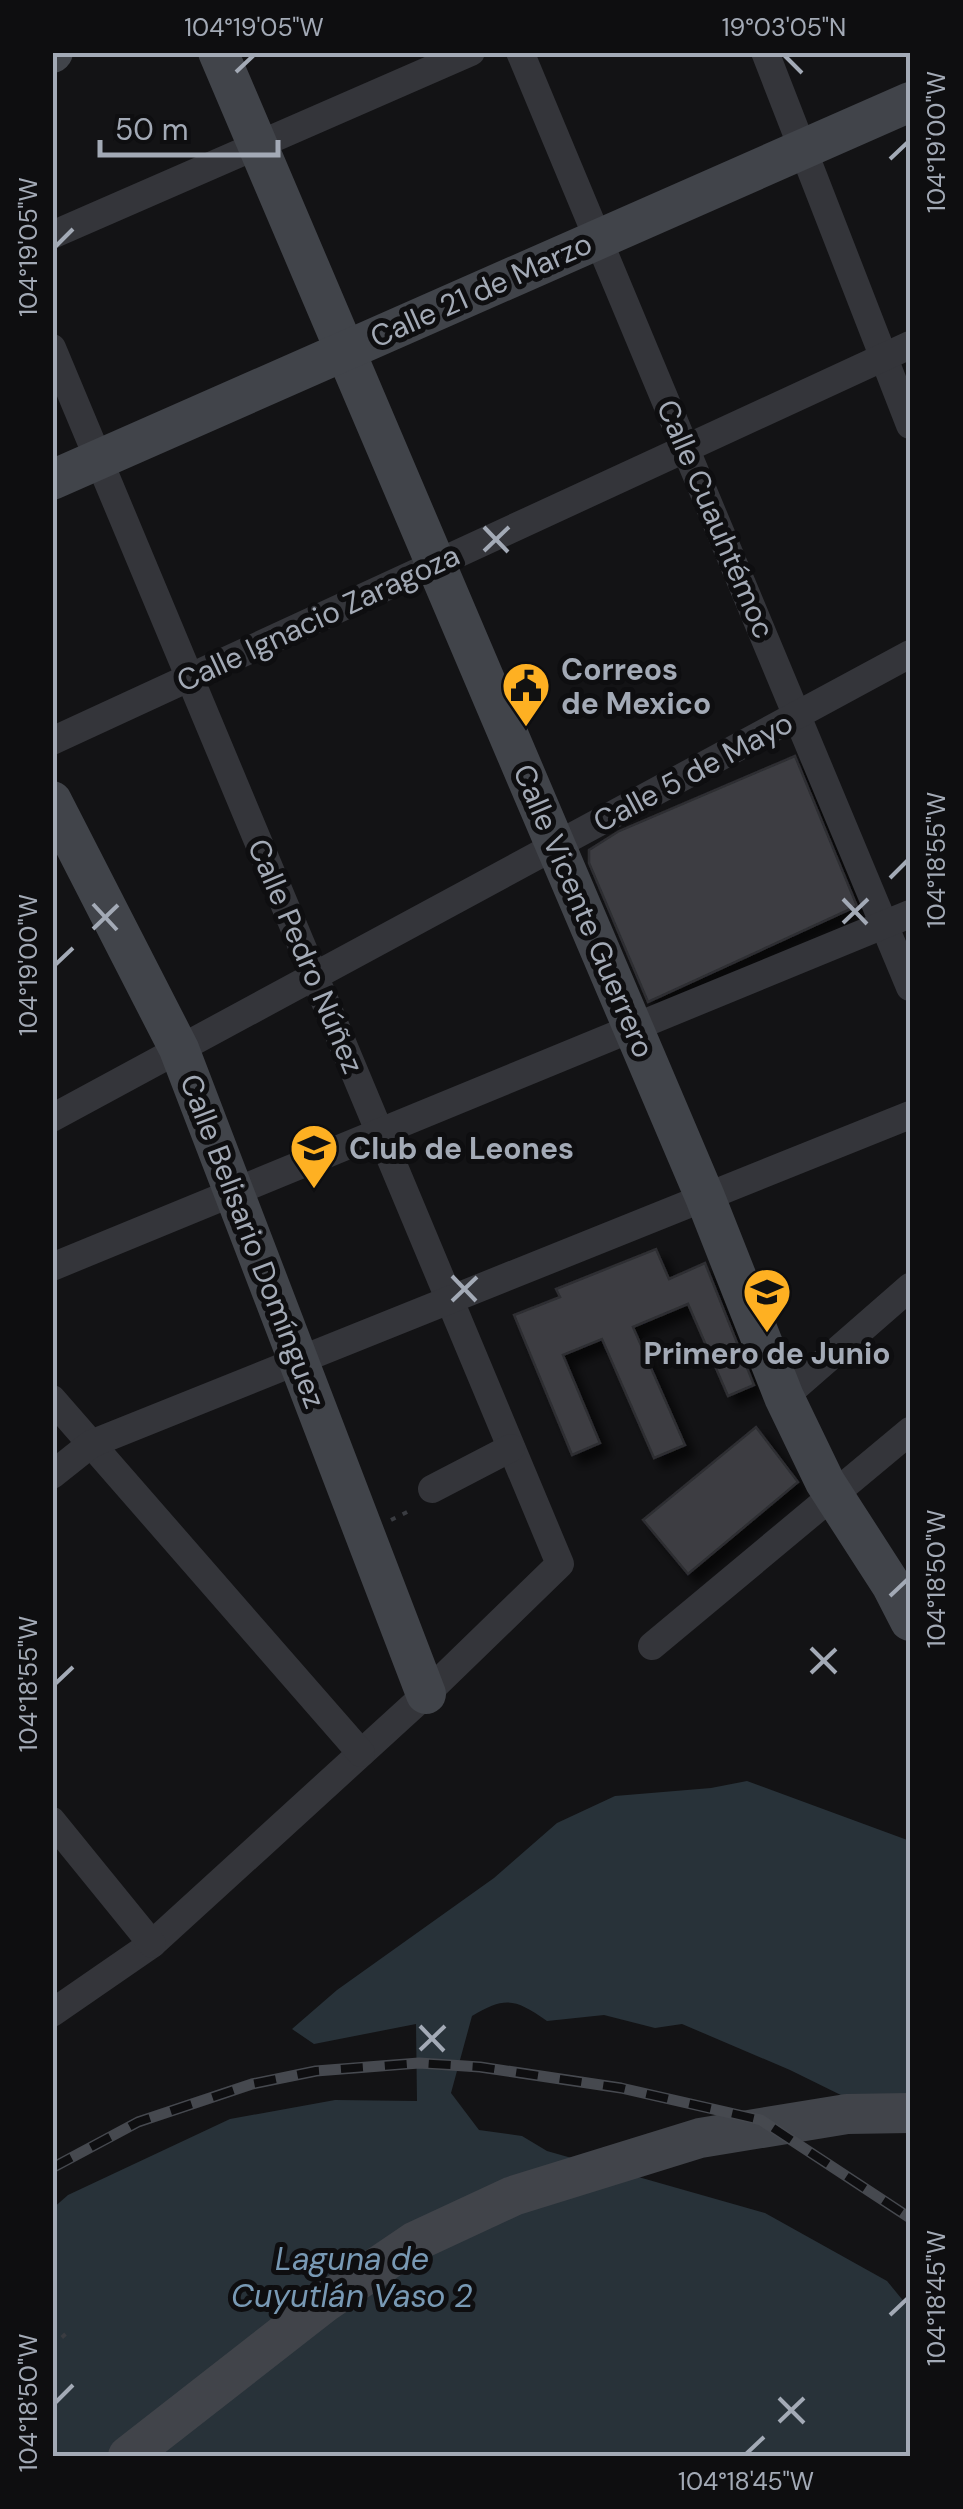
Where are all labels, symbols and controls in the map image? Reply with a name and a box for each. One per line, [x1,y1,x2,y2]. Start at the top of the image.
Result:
text: 104°19'05"W [184,11,324,44]
text: 19°03'05"N [722,11,846,44]
text: 104°19'00"W [920,71,953,213]
scale bar [100,95,278,157]
text: 50 m [115,110,189,149]
text: 104°19'05"W [12,177,45,317]
street label: Calle 21 de Marzo [364,224,598,356]
street label: Calle Cuauhtémoc [648,394,784,644]
street label: Calle Ignacio Zaragoza [170,535,466,701]
place label: Correos de Mexico [561,650,711,723]
public building icon: Correos de Mexico [500,660,552,728]
street label: Calle 5 de Mayo [587,703,799,841]
street label: Calle Vicente Guerrero [504,758,664,1064]
text: 104°18'55"W [920,792,953,928]
street label: Calle Pedro Núñez [239,833,373,1079]
text: 104°19'00"W [12,894,45,1036]
street label: Calle Belisario Domínguez [171,1069,335,1413]
school or university icon: Club de Leones [288,1122,340,1190]
place label: Club de Leones [349,1129,574,1168]
school or university icon: Primero de Junio [741,1266,793,1334]
place label: Primero de Junio [643,1334,891,1373]
text: 104°18'50"W [920,1510,953,1648]
text: 104°18'55"W [12,1616,45,1752]
text: 104°18'45"W [920,2230,953,2366]
water label: Laguna de Cuyutlán Vaso 2 [231,2238,473,2317]
text: 104°18'50"W [12,2334,45,2472]
text: 104°18'45"W [678,2465,814,2498]

